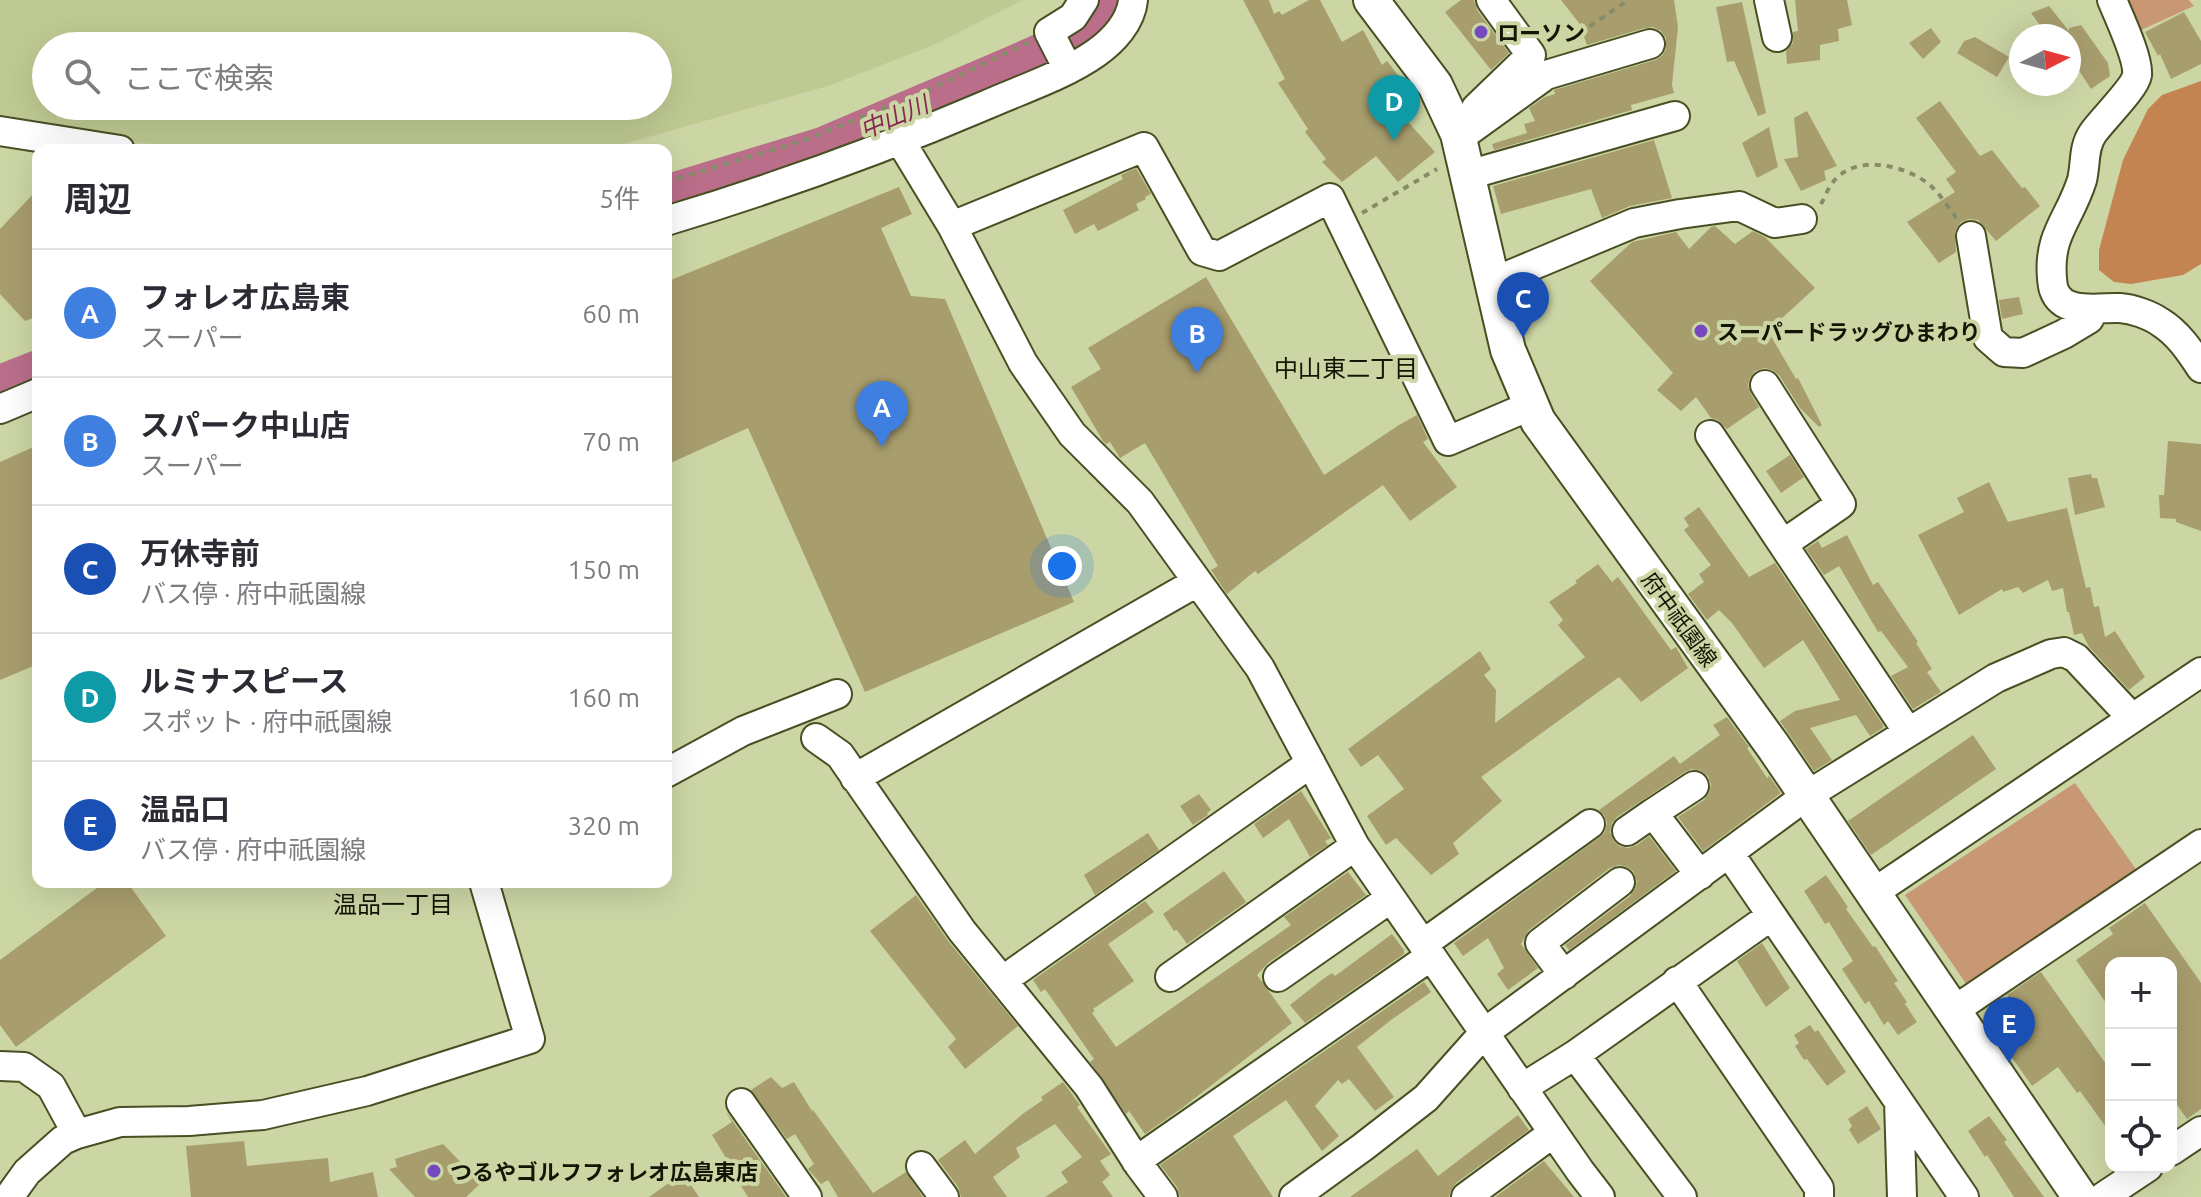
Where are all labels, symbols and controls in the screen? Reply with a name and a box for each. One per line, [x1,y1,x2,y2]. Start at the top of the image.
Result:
place label: ローソン [1497,20,1585,45]
marker: ローソン [1472,23,1490,41]
north arrow [2009,24,2081,96]
search box [32,32,672,120]
icon: search [60,54,104,98]
text: ここで検索 [124,61,274,95]
pin: D [1368,75,1420,141]
water label: 中山川 [856,89,935,143]
text: 周辺 [64,179,132,217]
text: 5件 [599,184,640,213]
pin: C [1497,272,1549,338]
text: フォレオ広島東 [140,280,350,314]
text: A [81,299,99,328]
text: 60 m [582,299,640,328]
pin: B [1171,307,1223,373]
place label: スーパードラッグひまわり [1717,319,1981,344]
marker: スーパードラッグひまわり [1692,322,1710,340]
text: スーパー [140,323,244,352]
district label: 中山東二丁目 [1274,355,1418,382]
pin: A [856,381,908,447]
text: スパーク中山店 [140,408,350,442]
text: B [81,427,99,456]
text: 70 m [582,427,640,456]
text: スーパー [140,451,244,480]
text: 万休寺前 [140,536,260,570]
your location [1042,546,1082,586]
text: C [82,555,98,584]
text: 150 m [568,555,640,584]
street label: 府中祇園線 [1638,567,1722,671]
text: バス停 · 府中祇園線 [140,579,366,608]
text: ルミナスピース [140,664,349,698]
text: D [81,683,99,712]
text: 160 m [568,683,640,712]
text: スポット · 府中祇園線 [140,707,392,736]
text: 温品口 [140,792,230,826]
text: E [82,811,98,840]
text: 320 m [568,811,640,840]
text: バス停 · 府中祇園線 [140,835,366,864]
district label: 温品一丁目 [333,891,453,918]
map controls [2105,957,2177,1173]
button: + [2105,957,2177,1029]
pin: E [1983,997,2035,1063]
button: − [2105,1029,2177,1101]
button: locate [2105,1101,2177,1173]
place label: つるやゴルフフォレオ広島東店 [450,1159,758,1184]
marker: つるやゴルフフォレオ広島東店 [425,1162,443,1180]

